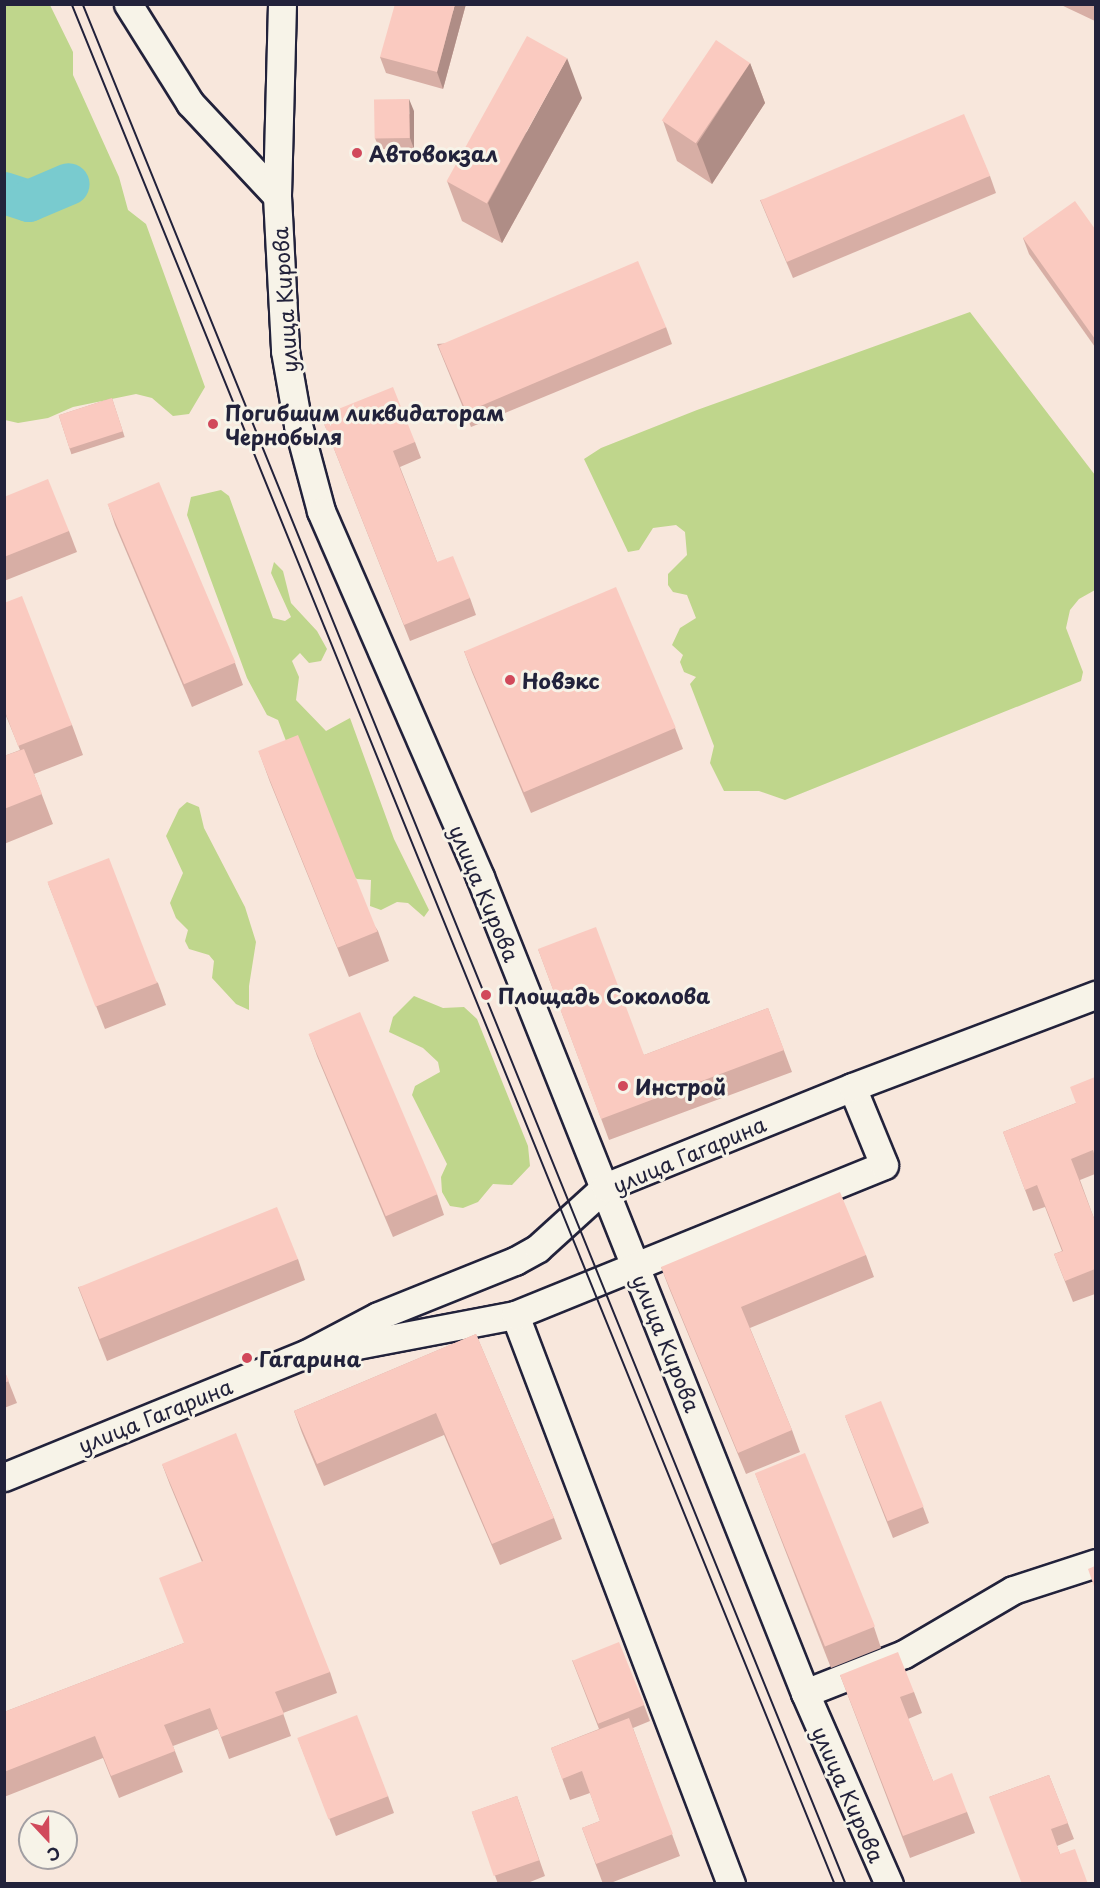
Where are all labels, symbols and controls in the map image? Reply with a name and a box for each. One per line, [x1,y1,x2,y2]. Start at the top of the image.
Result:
place label: Автовокзал [369,140,498,166]
marker: Автовокзал [350,146,364,160]
street label: улица Кирова [266,226,302,374]
place label: Погибшим ликвидаторам Чернобыля [225,399,505,449]
marker: Погибшим ликвидаторам Чернобыля [206,417,220,431]
place label: Новэкс [522,667,600,693]
marker: Новэкс [503,673,517,687]
street label: улица Кирова [445,821,525,965]
place label: Площадь Соколова [498,982,709,1008]
marker: Площадь Соколова [479,988,493,1002]
place label: Инстрой [635,1073,726,1099]
marker: Инстрой [616,1079,630,1093]
street label: улица Гагарина [609,1110,769,1198]
street label: улица Кирова [628,1270,706,1416]
place label: Гагарина [259,1345,361,1371]
marker: Гагарина [240,1351,254,1365]
street label: улица Гагарина [74,1373,236,1457]
street label: улица Кирова [808,1722,890,1866]
north arrow [18,1810,78,1870]
text: С [44,1841,64,1868]

